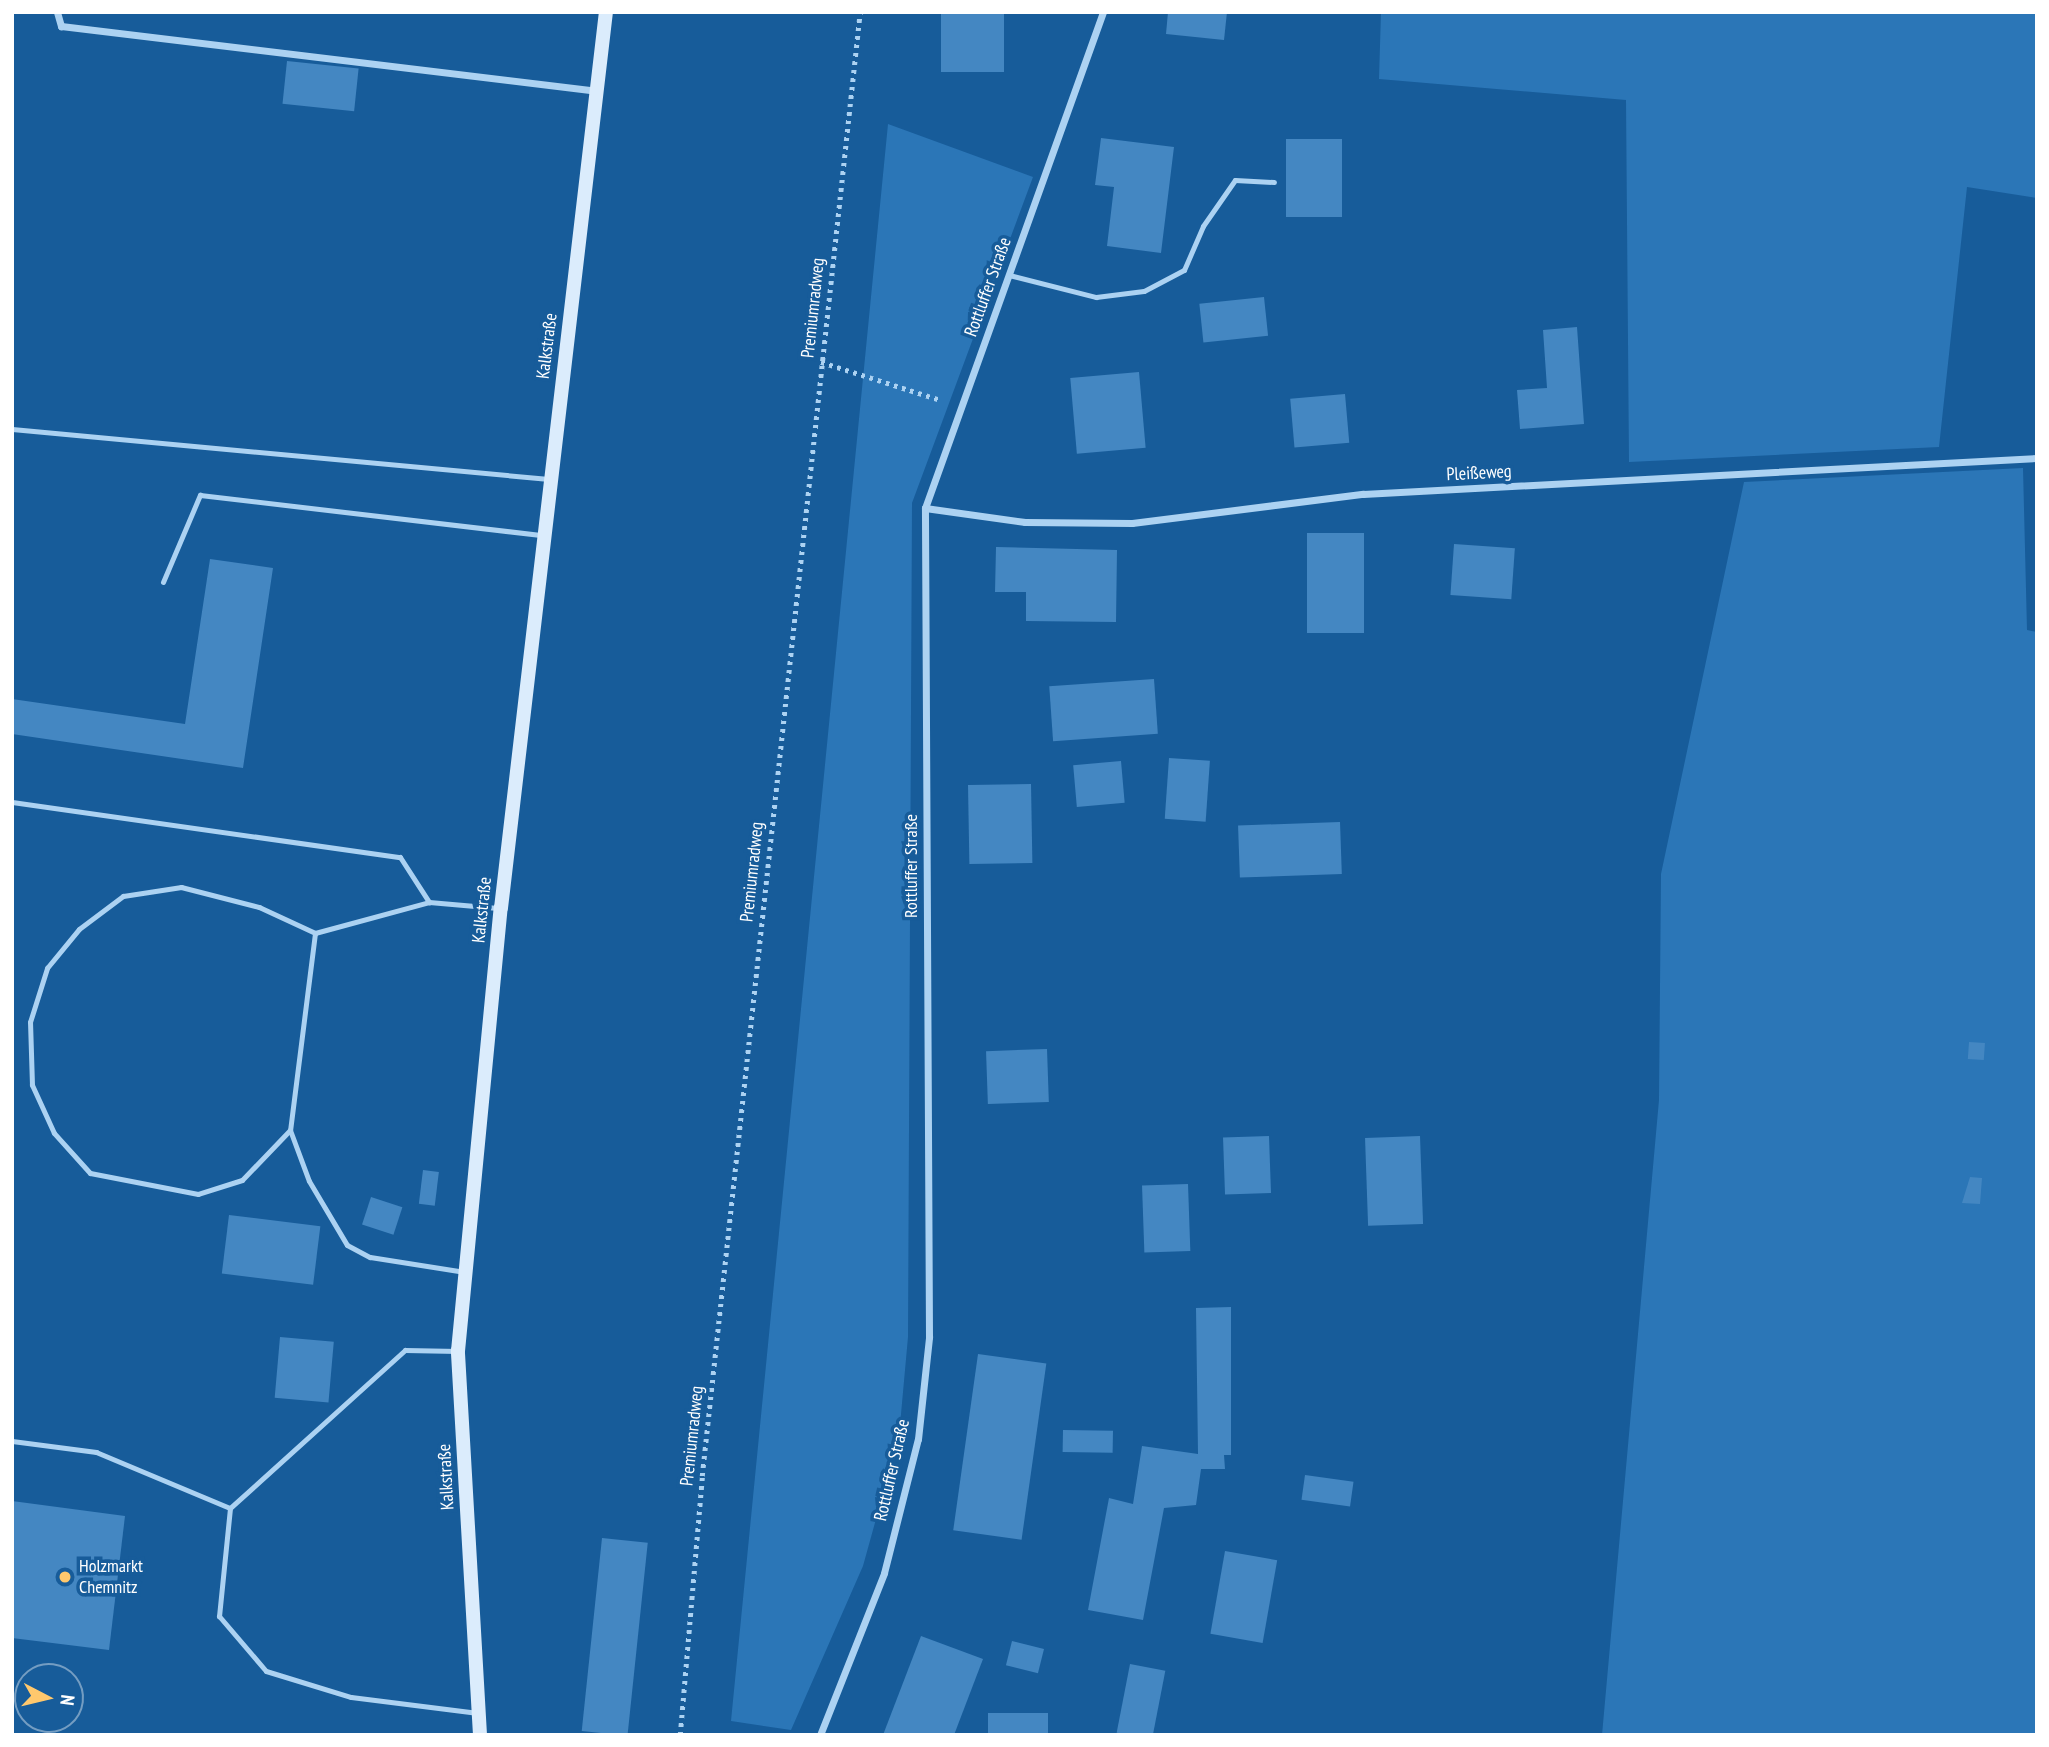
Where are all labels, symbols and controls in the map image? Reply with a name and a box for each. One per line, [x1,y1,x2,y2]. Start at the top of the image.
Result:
street label: Rottluffer Straße [960,234,1016,340]
street label: Premiumradweg [797,257,829,359]
street label: Kalkstraße [532,312,562,380]
street label: Pleißeweg [1446,461,1512,485]
street label: Rottluffer Straße [900,814,922,918]
street label: Premiumradweg [736,821,768,923]
street label: Kalkstraße [468,876,496,944]
street label: Premiumradweg [676,1385,708,1487]
street label: Rottluffer Straße [870,1417,914,1523]
street label: Kalkstraße [433,1443,459,1511]
place label: Holzmarkt Chemnitz [79,1556,143,1598]
marker: Holzmarkt Chemnitz [57,1569,73,1585]
north arrow [14,1663,84,1733]
text: N [55,1694,80,1707]

